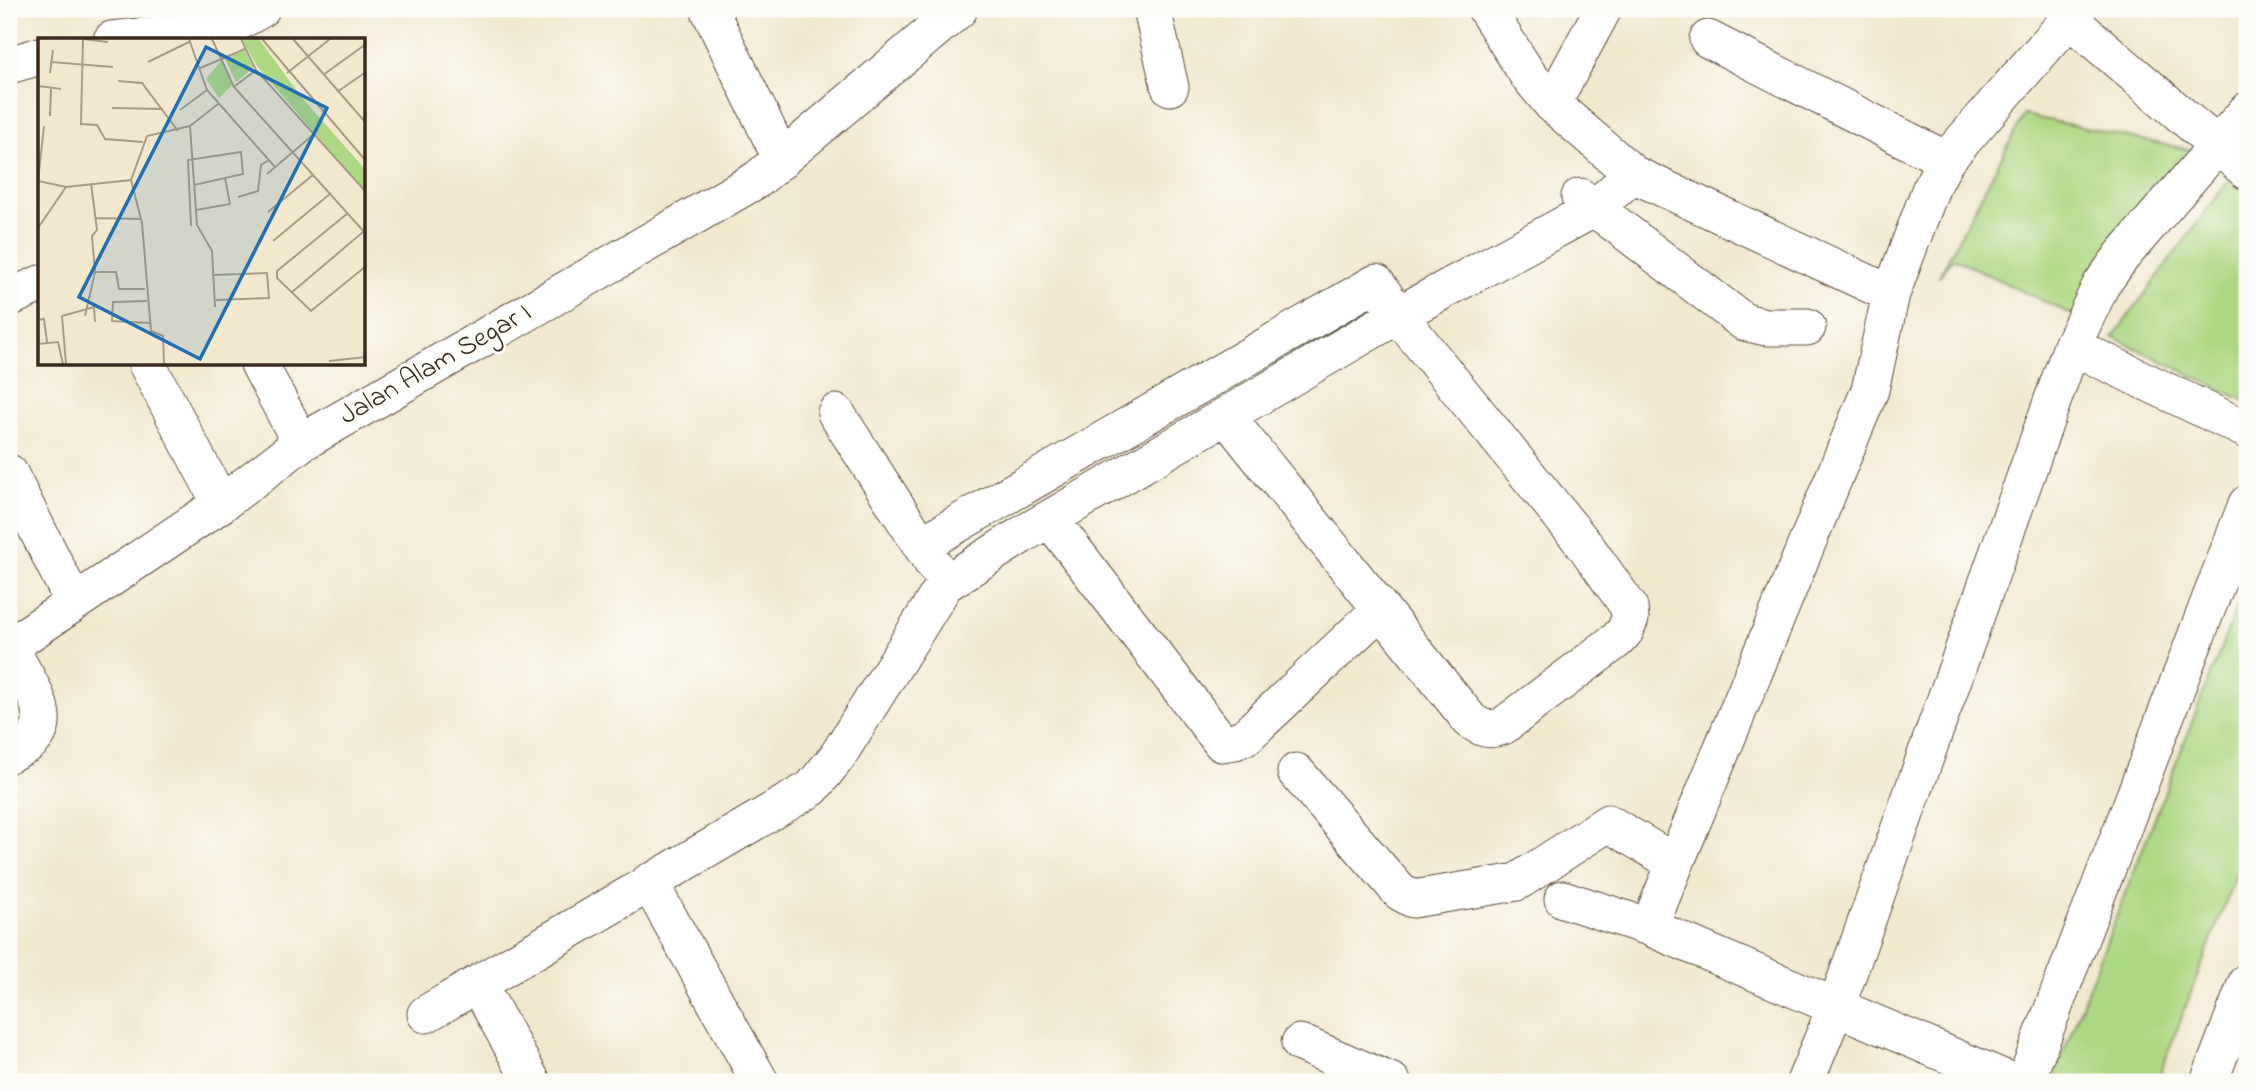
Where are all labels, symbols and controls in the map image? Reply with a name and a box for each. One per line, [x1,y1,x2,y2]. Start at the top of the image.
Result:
inset map [38,38,366,366]
street label: Jalan Alam Segar I [332,293,540,437]

